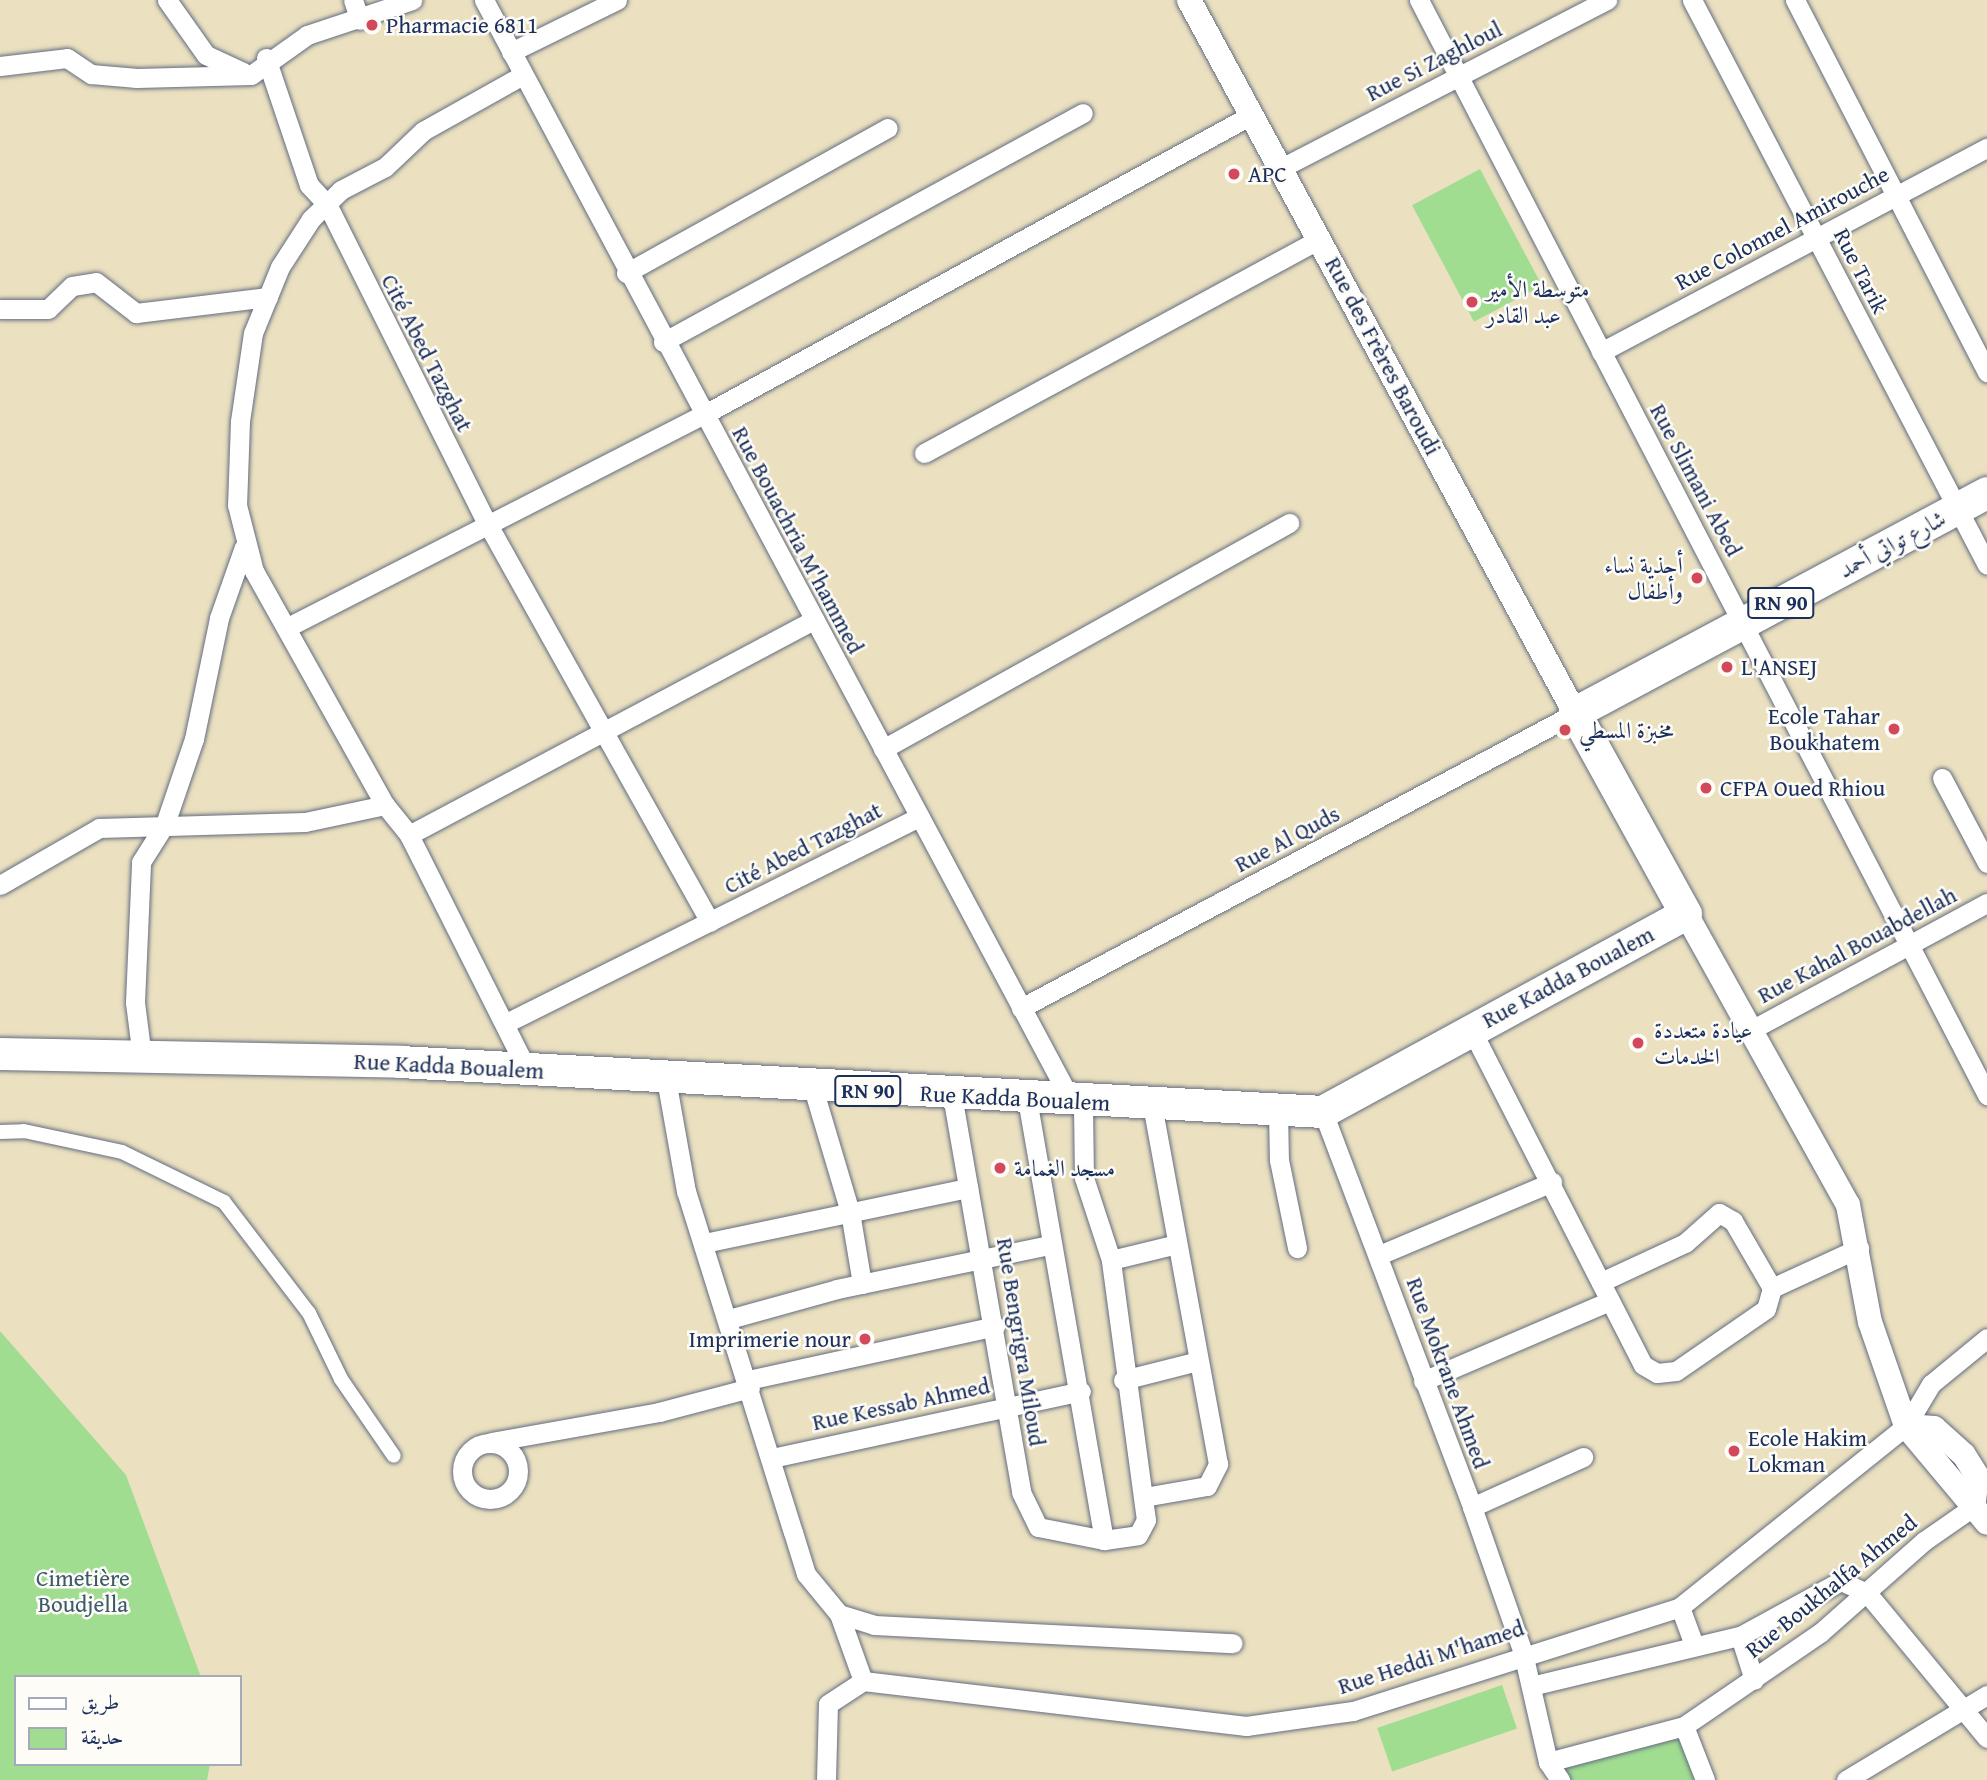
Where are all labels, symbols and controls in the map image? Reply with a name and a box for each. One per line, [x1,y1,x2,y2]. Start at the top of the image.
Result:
place label: Pharmacie 6811 [386,11,538,39]
street label: Rue Si Zaghloul [1361,15,1507,107]
marker: Pharmacie 6811 [364,17,380,33]
place label: APC [1248,160,1287,188]
street label: Rue Colonnel Amirouche [1670,160,1894,296]
marker: APC [1226,166,1242,182]
street label: Rue Tarik [1828,224,1894,318]
street label: Rue des Frères Baroudi [1319,252,1447,460]
street label: Cité Abed Tazghat [375,270,479,436]
place label: متوسطة الأمير عبد القادر [1486,275,1589,329]
marker: متوسطة الأمير عبد القادر [1464,294,1480,310]
street label: Rue Slimani Abed [1644,399,1748,561]
street label: Rue Bouachria M'hammed [726,422,870,658]
street label: شارع تواتي أحمد [1834,504,1950,584]
place label: أحذية نساء وأطفال [1604,551,1683,605]
marker: أحذية نساء وأطفال [1689,570,1705,586]
road number: RN 90 [1746,586,1816,620]
place label: L'ANSEJ [1741,653,1817,681]
marker: L'ANSEJ [1719,659,1735,675]
place label: Ecole Tahar Boukhatem [1768,702,1880,756]
place label: مخبزة المسطي [1579,716,1674,744]
marker: Ecole Tahar Boukhatem [1886,721,1902,737]
marker: مخبزة المسطي [1557,722,1573,738]
place label: CFPA Oued Rhiou [1720,774,1885,802]
marker: CFPA Oued Rhiou [1698,780,1714,796]
street label: Cité Abed Tazghat [720,796,886,900]
street label: Rue Al Quds [1230,800,1344,878]
street label: Rue Kahal Bouabdellah [1753,881,1961,1009]
street label: Rue Kadda Boualem [1477,920,1659,1034]
place label: عيادة متعددة الخدمات [1654,1016,1752,1070]
marker: عيادة متعددة الخدمات [1628,1033,1648,1053]
street label: Rue Kadda Boualem [353,1047,545,1085]
road number: RN 90 [833,1074,903,1108]
street label: Rue Kadda Boualem [919,1079,1111,1117]
place label: مسجد الغمامة [1014,1154,1115,1182]
marker: مسجد الغمامة [992,1160,1008,1176]
street label: Rue Bengrigra Miloud [991,1236,1051,1448]
street label: Rue Mokrane Ahmed [1401,1274,1495,1472]
place label: Imprimerie nour [689,1325,851,1353]
marker: Imprimerie nour [857,1331,873,1347]
street label: Rue Kessab Ahmed [810,1372,992,1436]
place label: Ecole Hakim Lokman [1748,1424,1867,1478]
marker: Ecole Hakim Lokman [1726,1443,1742,1459]
street label: Rue Boukhalfa Ahmed [1740,1508,1922,1664]
park label: Cimetière Boudjella [36,1564,130,1618]
street label: Rue Heddi M'hamed [1334,1614,1528,1700]
legend [14,1675,242,1766]
text: طريق [81,1686,119,1717]
text: حديقة [81,1721,124,1752]

